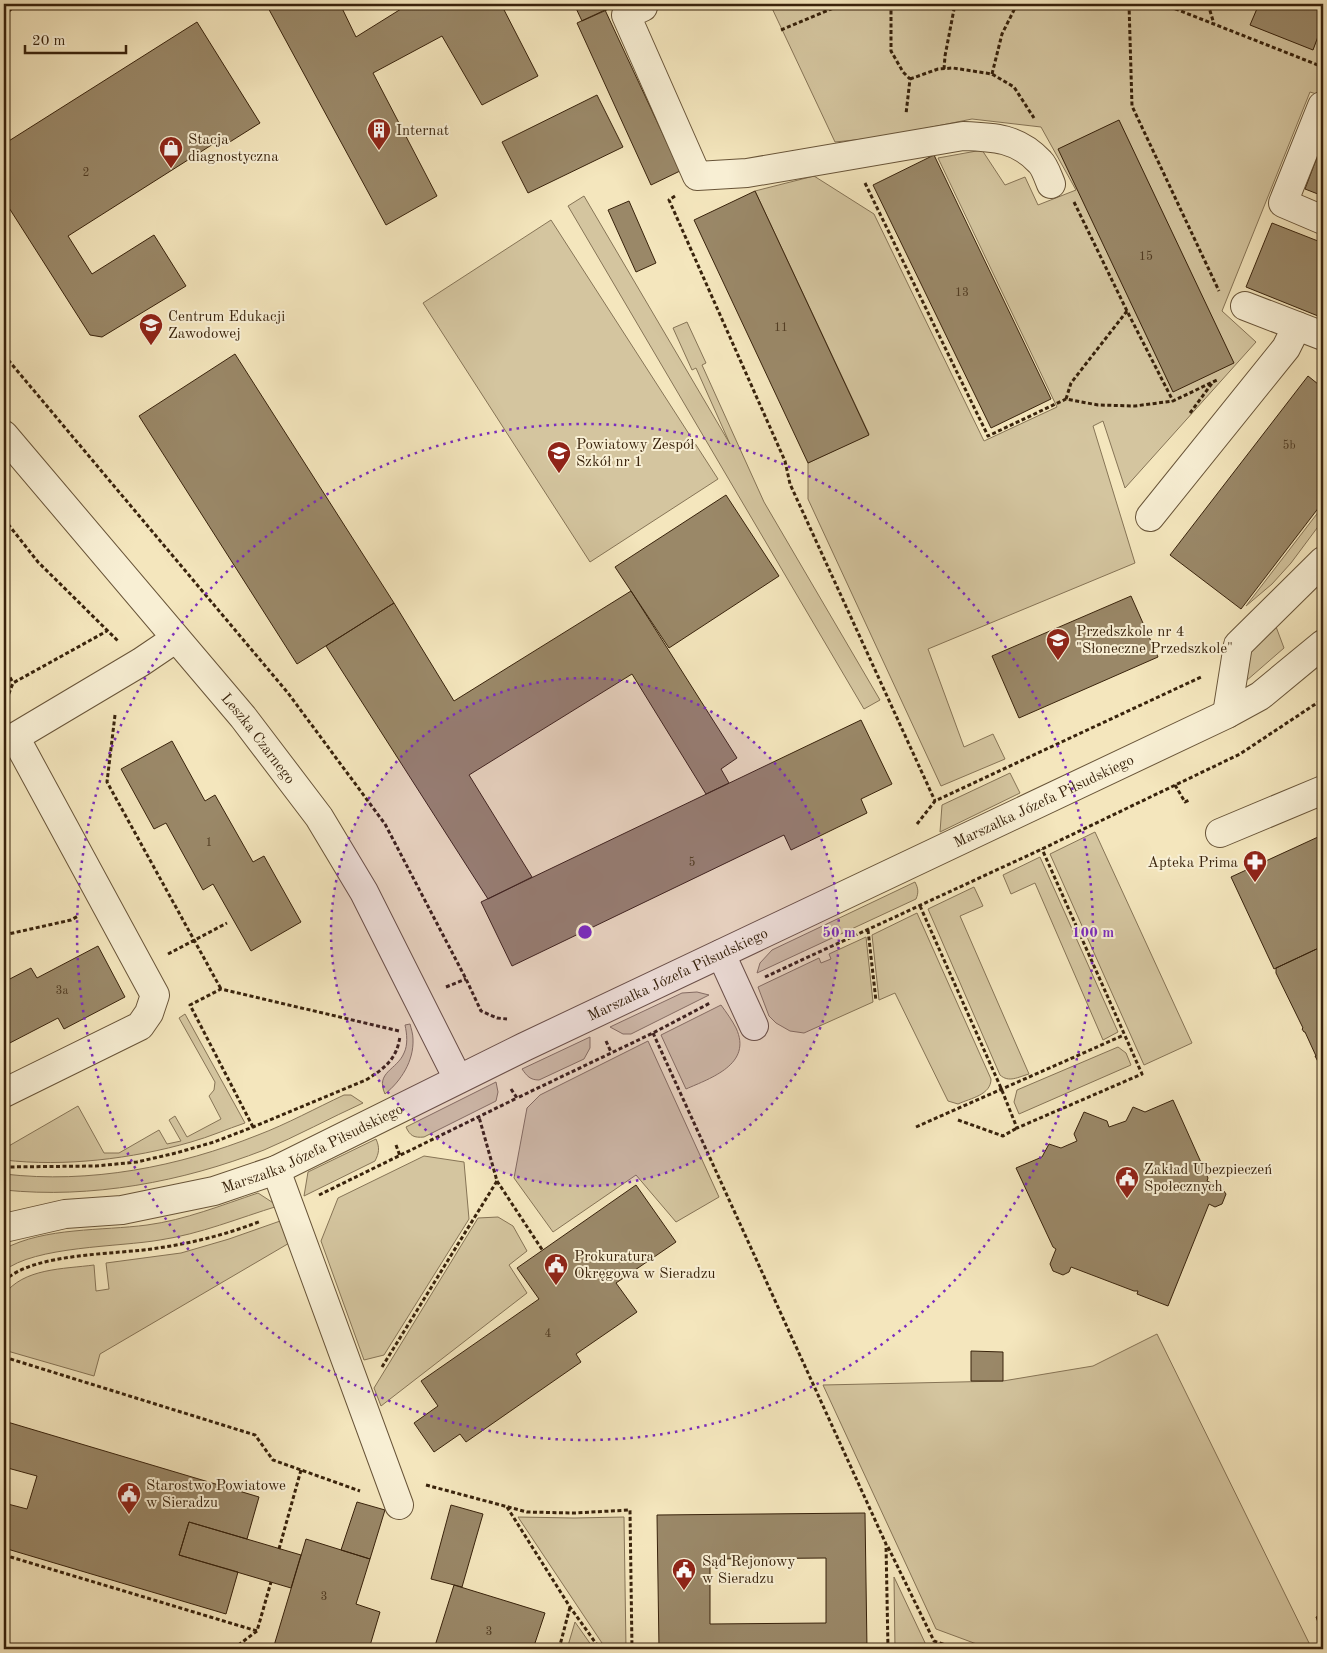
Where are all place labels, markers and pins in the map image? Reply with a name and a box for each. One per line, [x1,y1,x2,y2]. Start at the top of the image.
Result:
building icon: Internat [366,117,392,151]
place label: Internat [396,124,449,139]
place label: Stacja diagnostyczna [188,133,279,165]
shop icon: Stacja diagnostyczna [158,135,184,169]
place label: Centrum Edukacji Zawodowej [168,310,285,342]
school or university icon: Centrum Edukacji Zawodowej [138,312,164,346]
place label: Powiatowy Zespół Szkół nr 1 [576,438,695,470]
school or university icon: Powiatowy Zespół Szkół nr 1 [546,440,572,474]
place label: Przedszkole nr 4 "Słoneczne Przedszkole" [1076,625,1233,657]
school or university icon: Przedszkole nr 4 "Słoneczne Przedszkole" [1045,627,1071,661]
pharmacy icon: Apteka Prima [1242,849,1268,883]
place label: Apteka Prima [1147,856,1239,871]
centre of rings [576,923,594,941]
place label: Zakład Ubezpieczeń Społecznych [1144,1163,1272,1195]
public building icon: Zakład Ubezpieczeń Społecznych [1114,1165,1140,1199]
place label: Prokuratura Okręgowa w Sieradzu [574,1250,716,1282]
public building icon: Prokuratura Okręgowa w Sieradzu [543,1252,569,1286]
place label: Starostwo Powiatowe w Sieradzu [146,1479,286,1511]
public building icon: Starostwo Powiatowe w Sieradzu [116,1481,142,1515]
place label: Sąd Rejonowy w Sieradzu [702,1555,796,1587]
public building icon: Sąd Rejonowy w Sieradzu [671,1557,697,1591]

